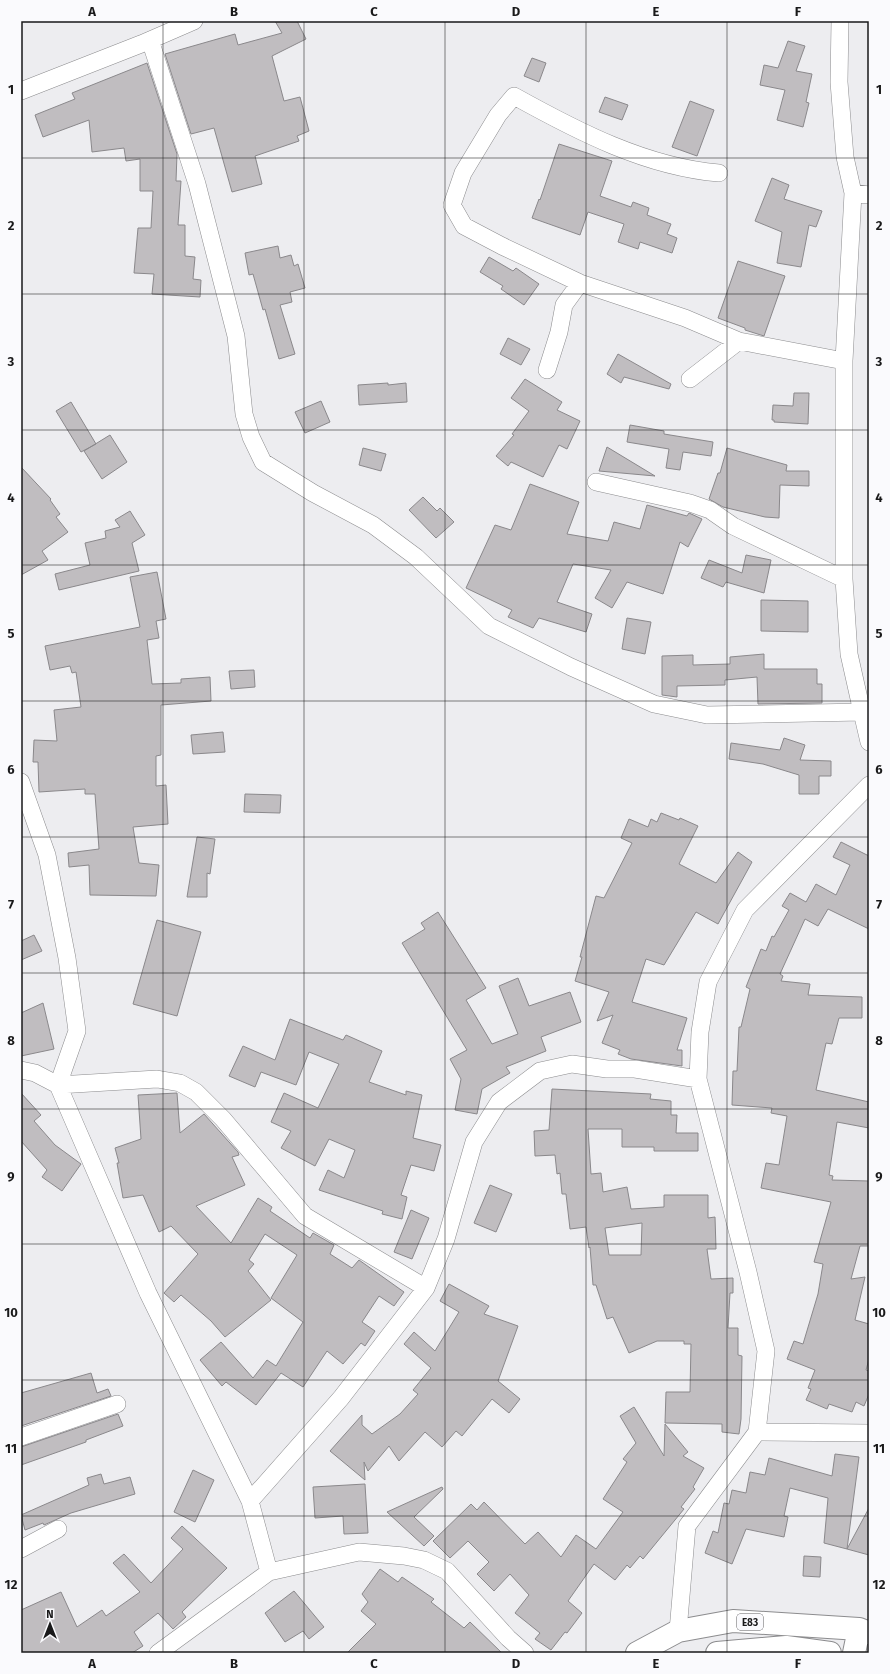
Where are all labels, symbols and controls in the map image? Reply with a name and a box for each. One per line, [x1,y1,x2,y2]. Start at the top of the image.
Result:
text: A [87,4,96,19]
text: B [230,4,238,19]
text: C [370,4,378,19]
text: D [512,4,521,19]
text: E [653,4,660,19]
text: F [795,4,802,19]
text: 1 [8,82,14,97]
text: 1 [876,82,882,97]
text: 2 [8,218,15,233]
text: 2 [876,218,883,233]
text: 3 [7,354,15,369]
text: 3 [875,354,883,369]
text: 4 [7,490,15,505]
text: 4 [875,490,883,505]
text: 5 [8,626,15,641]
text: 5 [876,626,883,641]
text: 6 [7,762,15,777]
text: 6 [875,762,883,777]
text: 7 [8,897,14,912]
text: 7 [876,897,882,912]
text: 8 [7,1033,15,1048]
text: 8 [875,1033,883,1048]
text: 9 [7,1169,15,1184]
text: 9 [875,1169,883,1184]
text: 10 [4,1305,18,1320]
text: 10 [872,1305,886,1320]
text: 11 [5,1441,17,1456]
text: 11 [873,1441,885,1456]
text: 12 [5,1577,18,1592]
text: 12 [873,1577,886,1592]
north arrow [30,1604,70,1644]
text: N [46,1608,54,1621]
road number: E83 [737,1614,763,1630]
text: A [87,1656,96,1671]
text: B [230,1656,238,1671]
text: C [370,1656,378,1671]
text: D [512,1656,521,1671]
text: E [653,1656,660,1671]
text: F [795,1656,802,1671]

